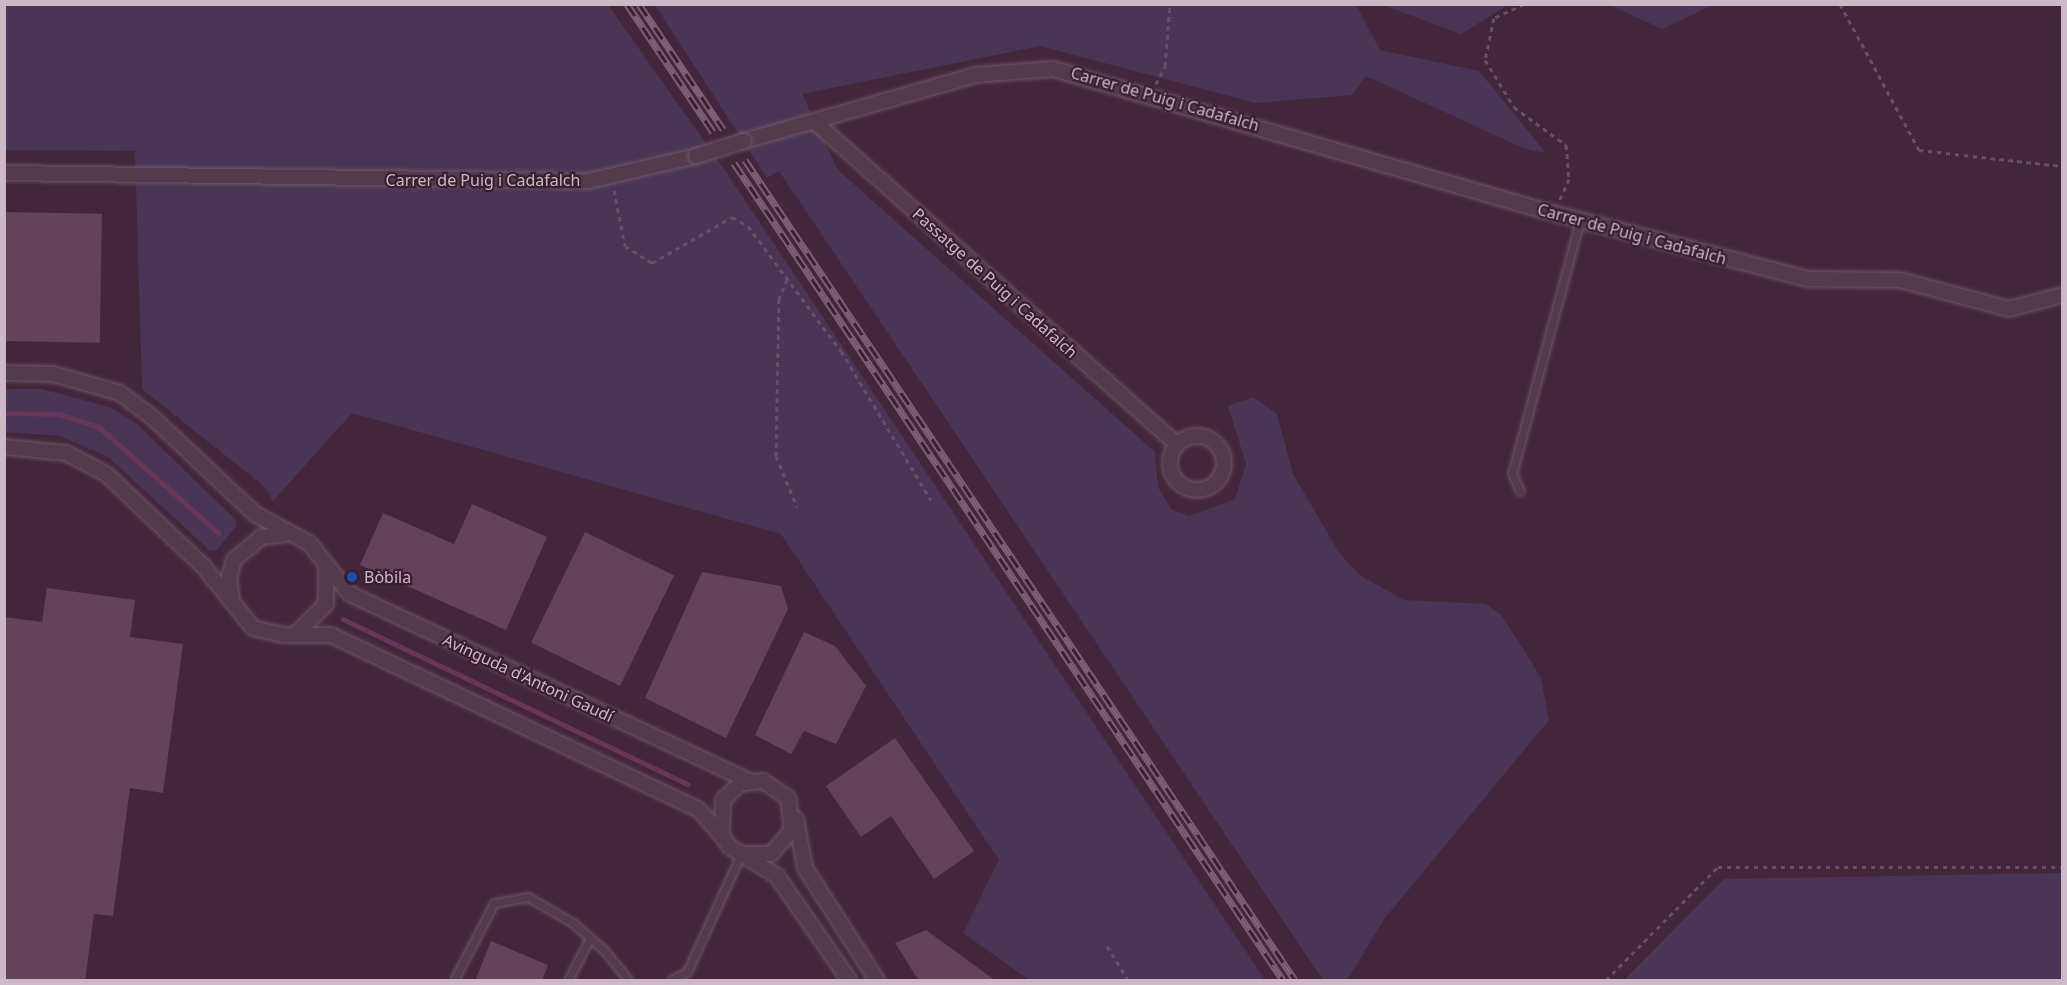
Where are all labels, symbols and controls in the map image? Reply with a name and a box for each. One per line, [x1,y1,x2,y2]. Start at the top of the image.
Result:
street label: Carrer de Puig i Cadafalch [1069,63,1261,135]
street label: Carrer de Puig i Cadafalch [386,170,580,190]
street label: Carrer de Puig i Cadafalch [1535,200,1729,268]
street label: Passatge de Puig i Cadafalch [909,204,1081,362]
place label: Bòbila [364,567,411,587]
marker: Bòbila [345,570,359,584]
street label: Avinguda d'Antoni Gaudí [440,630,616,726]

